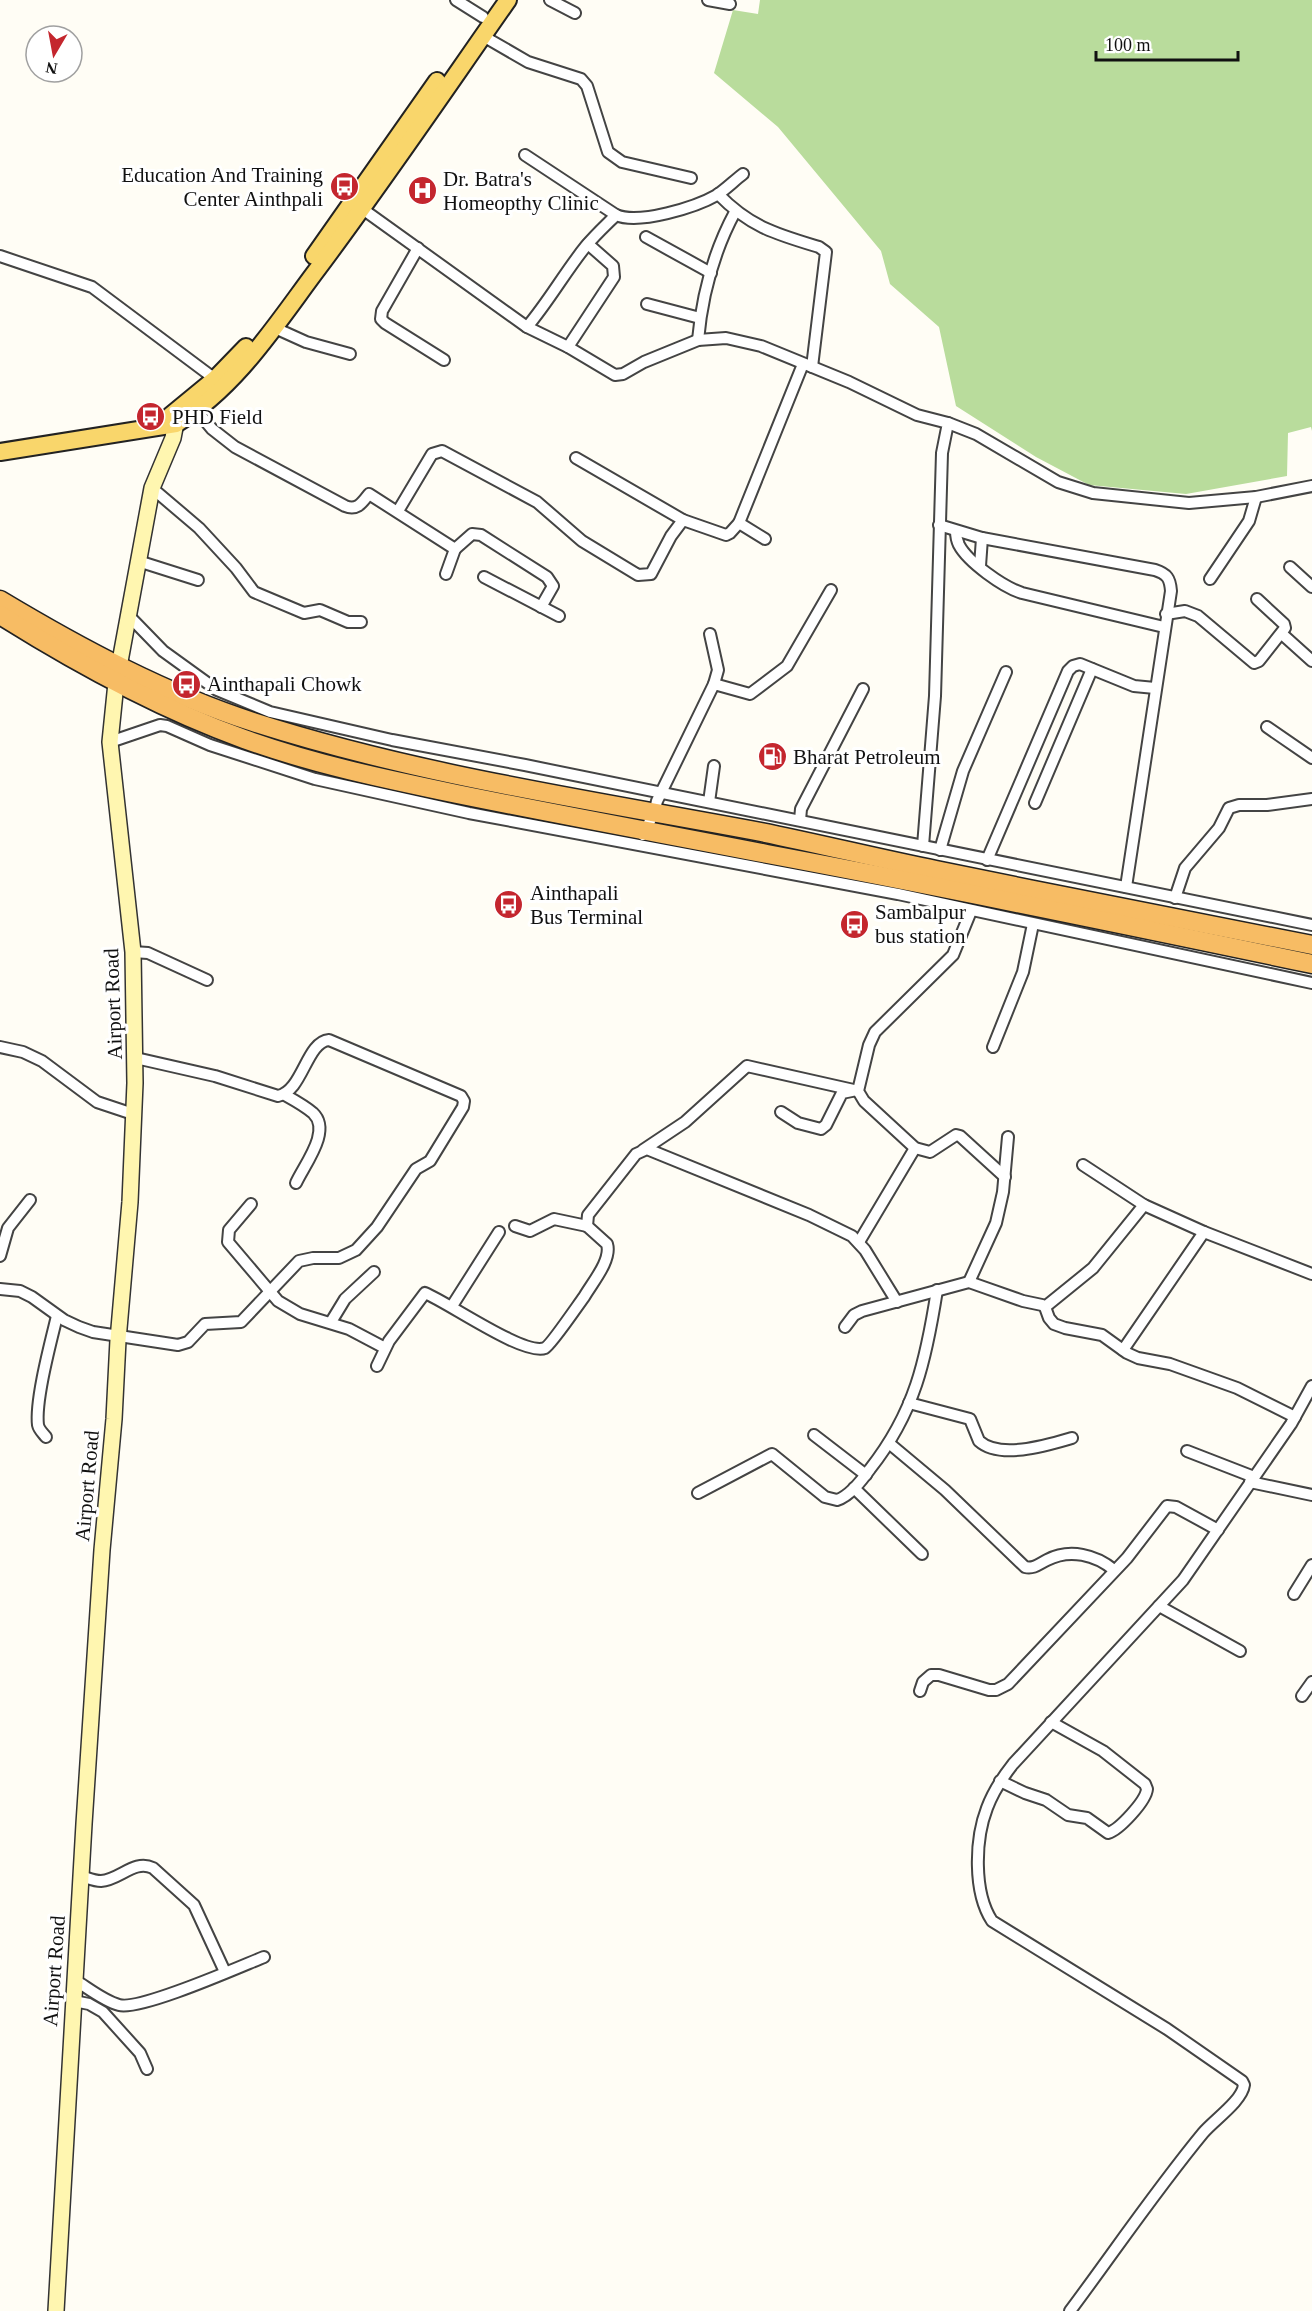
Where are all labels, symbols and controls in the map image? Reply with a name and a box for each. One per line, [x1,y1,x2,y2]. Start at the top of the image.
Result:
north arrow [24,24,84,84]
scale bar [1096,24,1238,62]
text: 100 m [1105,35,1151,55]
text: N [44,59,59,78]
place label: Education And Training Center Ainthpali [121,163,323,211]
place label: Dr. Batra's Homeopthy Clinic [443,167,599,215]
bus stop icon: Education And Training Center Ainthpali [328,171,360,203]
hospital icon: Dr. Batra's Homeopthy Clinic [406,175,438,207]
bus stop icon: PHD Field [135,401,167,433]
place label: PHD Field [172,405,263,429]
bus stop icon: Ainthapali Chowk [170,668,202,700]
place label: Ainthapali Chowk [207,672,362,696]
fuel station icon: Bharat Petroleum [756,741,788,773]
place label: Bharat Petroleum [793,745,941,769]
place label: Ainthapali Bus Terminal [530,881,643,929]
bus stop icon: Ainthapali Bus Terminal [493,889,525,921]
place label: Sambalpur bus station [875,900,966,948]
bus stop icon: Sambalpur bus station [838,908,870,940]
street label: Airport Road [99,947,127,1060]
street label: Airport Road [70,1429,104,1543]
street label: Airport Road [38,1914,70,2027]

